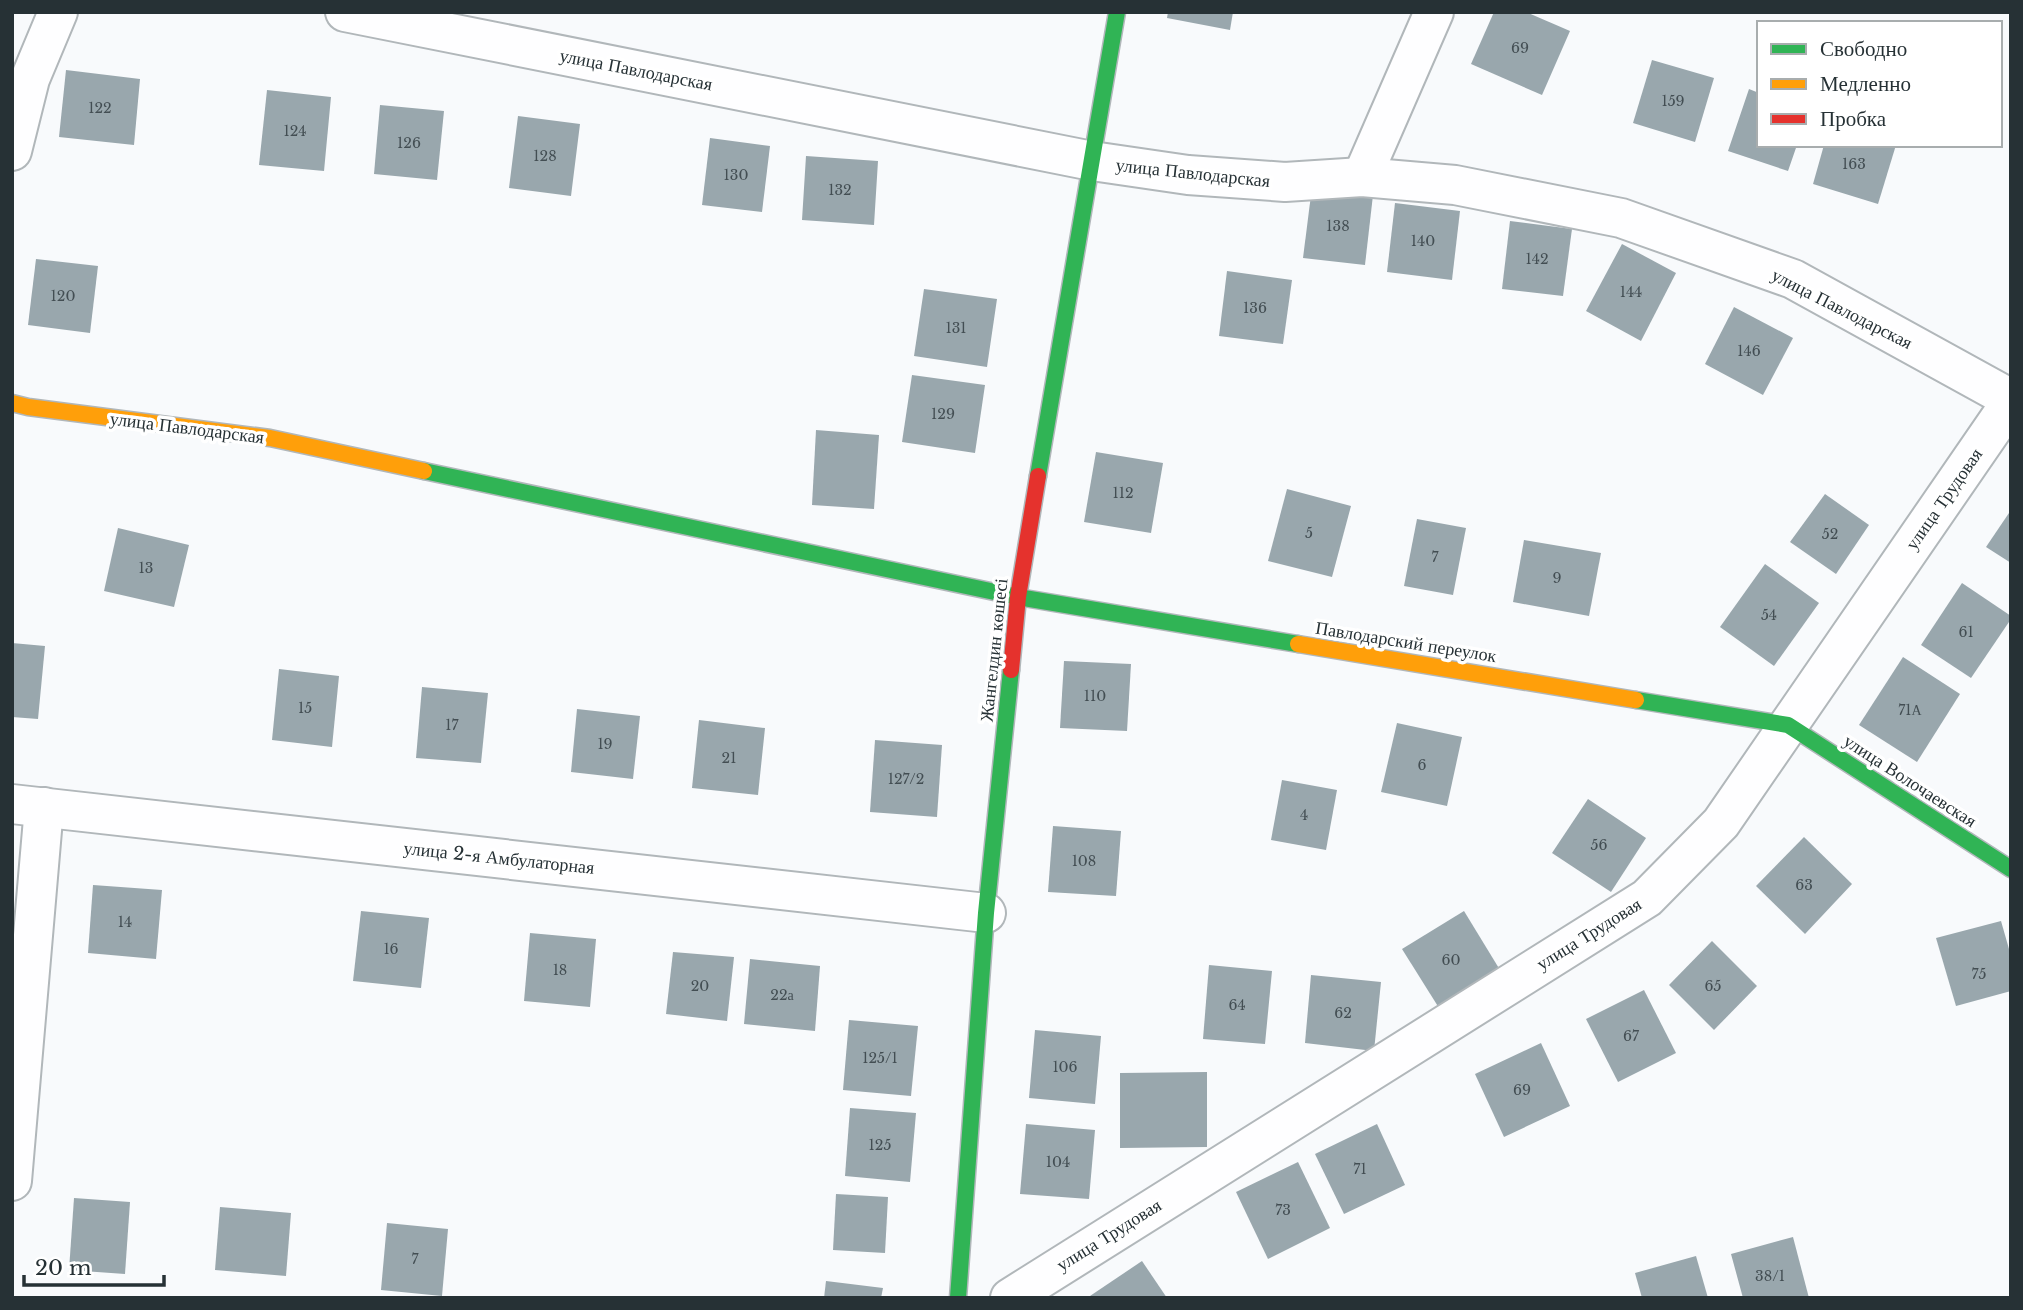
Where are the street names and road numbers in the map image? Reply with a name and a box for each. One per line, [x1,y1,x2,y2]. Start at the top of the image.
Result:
street label: улица Павлодарская [558,44,714,96]
street label: улица Павлодарская [1115,154,1271,192]
street label: улица Павлодарская [1768,264,1916,354]
street label: улица Павлодарская [109,408,265,448]
street label: улица Трудовая [1901,444,1987,554]
street label: Жангелдин көшесі [976,577,1012,723]
street label: Павлодарский переулок [1314,617,1498,667]
street label: улица Волочаевская [1839,730,1981,832]
street label: улица 2-я Амбулаторная [403,837,595,879]
street label: улица Трудовая [1533,893,1645,975]
street label: улица Трудовая [1053,1194,1165,1276]

